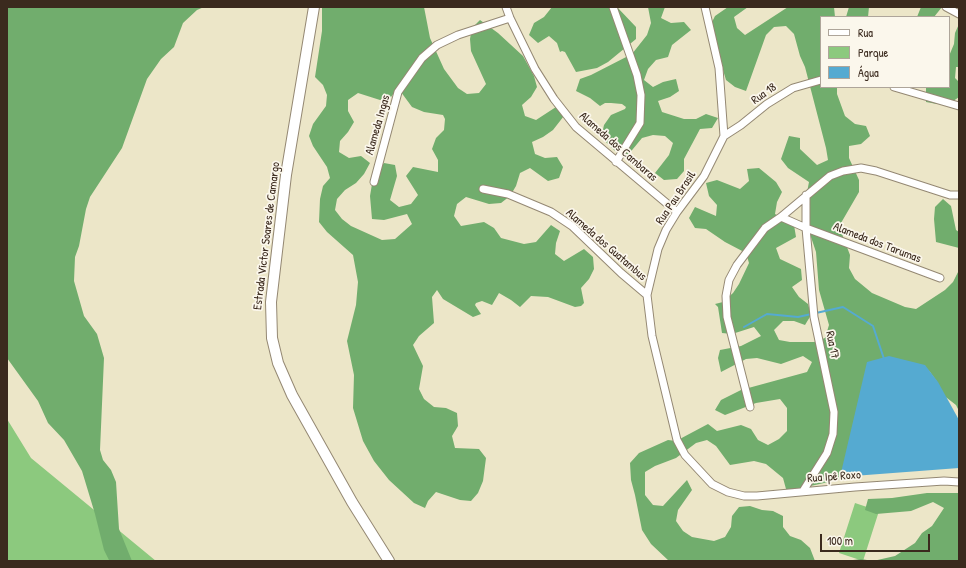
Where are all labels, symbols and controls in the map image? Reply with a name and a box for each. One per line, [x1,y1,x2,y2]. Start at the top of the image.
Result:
legend [820,16,950,88]
text: Rua [858,24,873,41]
text: Parque [858,44,888,61]
text: Água [858,64,879,81]
street label: Rua 18 [749,80,779,108]
street label: Alameda Ingas [363,93,393,157]
street label: Alameda dos Cambaras [576,109,660,185]
street label: Estrada Victor Soares de Camargo [251,161,283,311]
street label: Rua Pau Brasil [653,168,699,228]
street label: Alameda dos Guatambus [563,206,649,284]
street label: Alameda dos Tarumas [831,220,923,266]
street label: Rua 17 [822,330,842,360]
street label: Rua Ipê Roxo [807,468,861,486]
scale bar [822,526,932,552]
text: 100 m [827,532,853,549]

